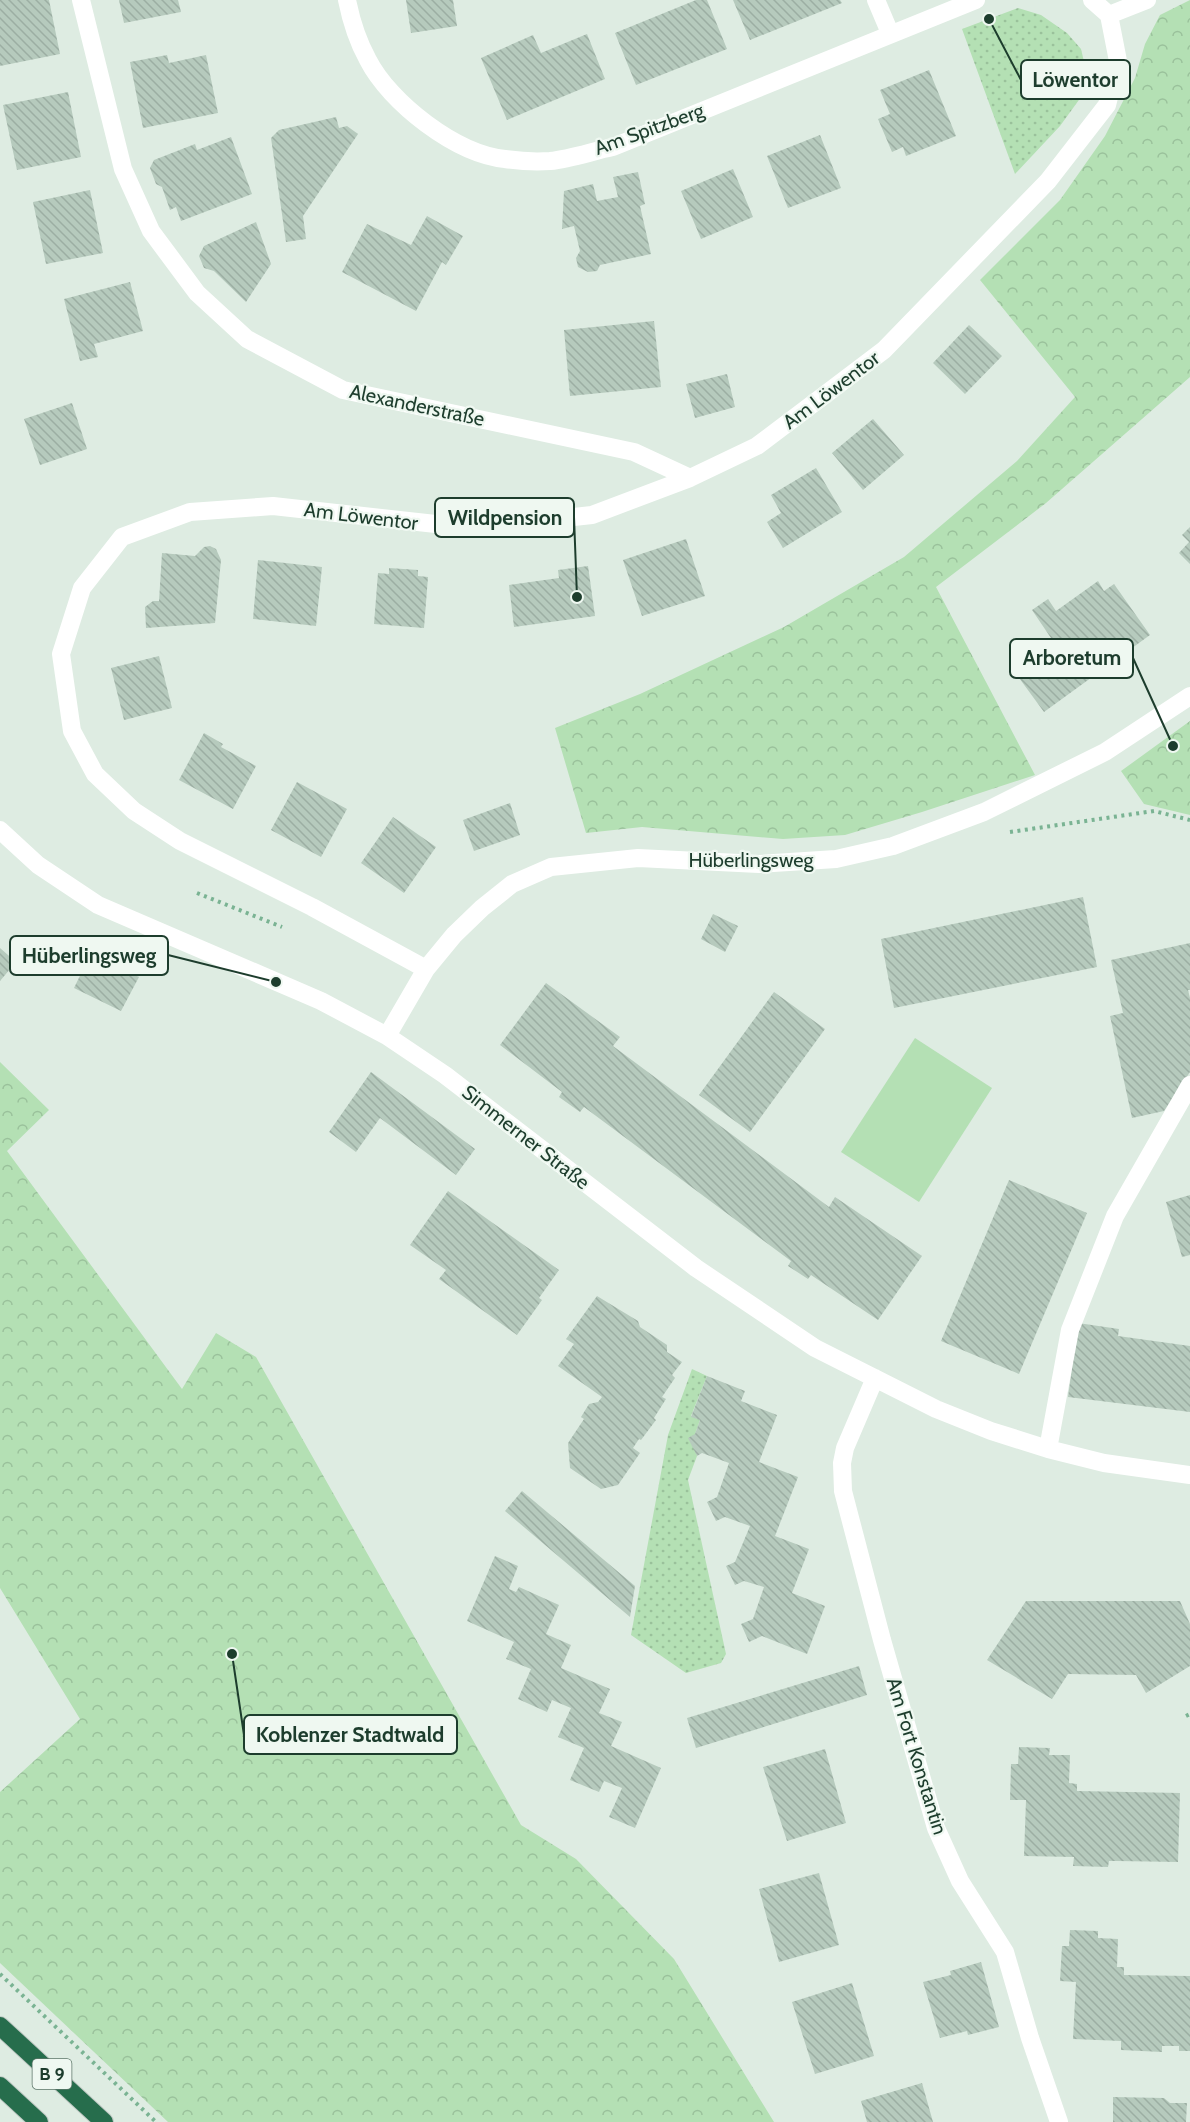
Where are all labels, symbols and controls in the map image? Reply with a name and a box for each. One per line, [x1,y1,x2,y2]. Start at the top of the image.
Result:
callout: Löwentor [1021,60,1130,99]
text: Löwentor [1032,67,1118,92]
street label: Am Spitzberg [591,98,708,160]
street label: Am Löwentor [778,345,885,434]
street label: Alexanderstraße [347,379,487,431]
street label: Am Löwentor [303,497,420,535]
callout: Wildpension [435,498,574,537]
text: Wildpension [448,505,562,530]
callout: Arboretum [1010,639,1133,678]
text: Arboretum [1023,645,1121,670]
street label: Hüberlingsweg [688,848,815,872]
callout: Hüberlingsweg [10,936,168,975]
text: Hüberlingsweg [22,943,157,968]
street label: Simmerner Straße [457,1080,595,1194]
street label: Am Fort Konstantin [882,1674,952,1838]
callout: Koblenzer Stadtwald [244,1715,457,1754]
text: Koblenzer Stadtwald [256,1722,444,1747]
road number: B 9 [32,2059,72,2089]

